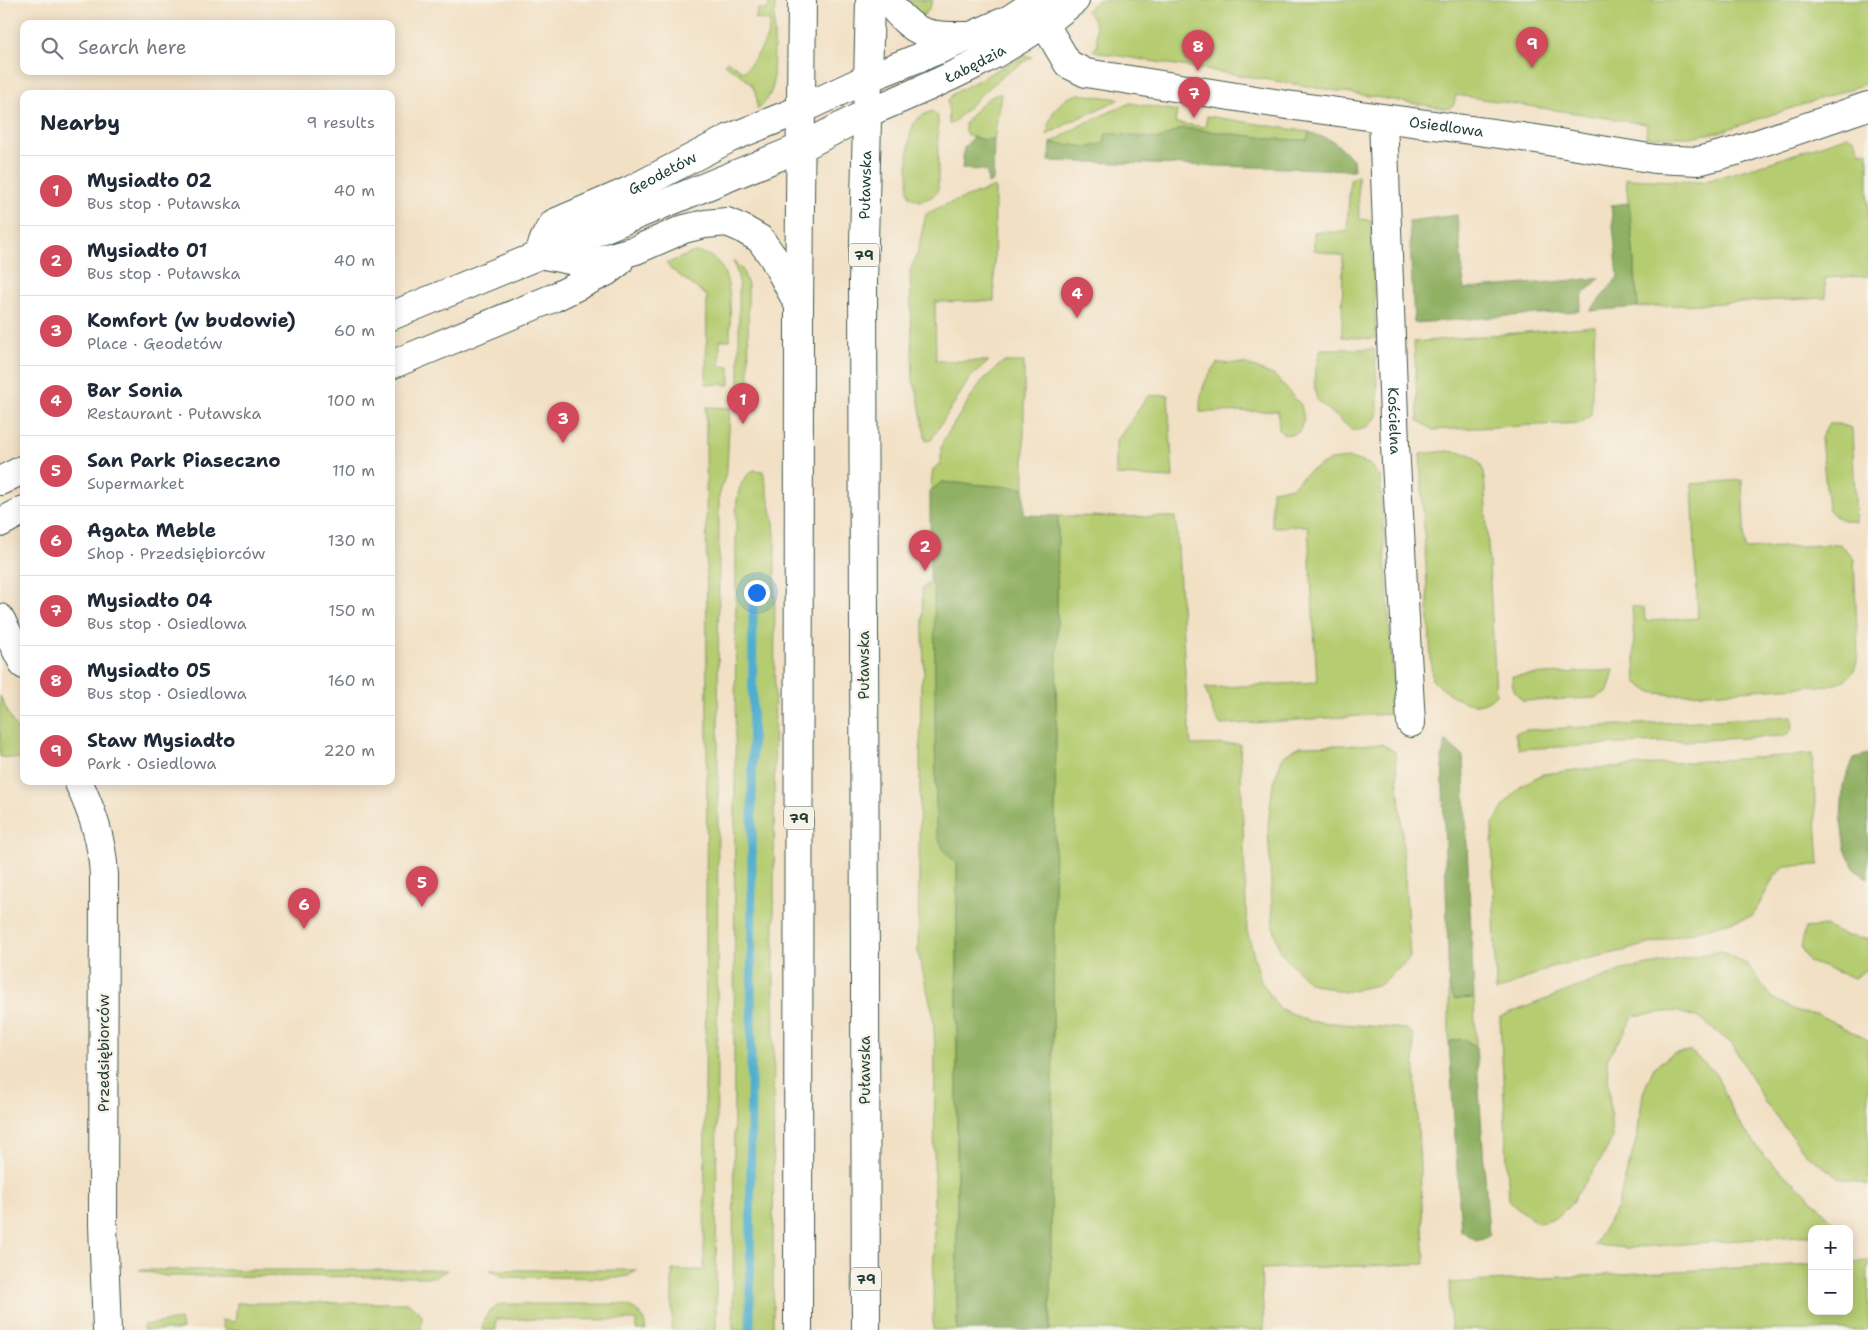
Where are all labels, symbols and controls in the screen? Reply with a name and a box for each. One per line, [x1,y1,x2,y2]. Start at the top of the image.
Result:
search box [20,20,395,75]
pin: 9 [1516,27,1548,68]
pin: 8 [1182,30,1214,71]
icon: search [38,34,66,62]
text: Search here [78,35,187,60]
street label: Łabędzia [941,39,1010,88]
pin: 7 [1178,77,1210,118]
text: Nearby [40,109,120,137]
text: 9 results [306,112,375,133]
street label: Osiedlowa [1408,112,1485,142]
street label: Geodetów [625,147,700,200]
street label: Puławska [855,150,876,220]
text: Mysiadło 02 [87,168,212,193]
text: 1 [52,180,60,201]
text: 40 m [333,180,375,201]
text: Bus stop · Puławska [87,193,240,214]
text: Mysiadło 01 [87,238,207,263]
road number: 79 [849,244,879,266]
text: 2 [50,250,62,271]
text: 40 m [333,250,375,271]
text: Bus stop · Puławska [87,263,240,284]
pin: 4 [1061,277,1093,318]
text: Komfort (w budowie) [87,308,296,333]
text: 3 [50,320,62,341]
text: 60 m [334,320,375,341]
text: Place · Geodetów [87,333,223,354]
text: Bar Sonia [87,378,183,403]
pin: 1 [727,383,759,424]
street label: Kościelna [1383,387,1406,456]
text: 4 [50,390,62,411]
text: 100 m [327,390,375,411]
pin: 3 [547,402,579,443]
text: Restaurant · Puławska [87,403,261,424]
text: San Park Piaseczno [87,448,281,473]
text: 5 [51,460,61,481]
text: 110 m [332,460,375,481]
text: Supermarket [87,473,184,494]
text: Agata Meble [87,518,216,543]
text: 6 [50,530,62,551]
text: 130 m [328,530,375,551]
pin: 2 [909,530,941,571]
text: Shop · Przedsiębiorców [87,543,265,564]
your location [744,580,770,606]
text: Mysiadło 04 [87,588,212,613]
text: 7 [50,600,62,621]
text: 150 m [328,600,375,621]
text: Bus stop · Osiedlowa [87,613,247,634]
street label: Puławska [854,630,874,699]
text: Mysiadło 05 [87,658,211,683]
text: 8 [50,670,62,691]
text: 160 m [328,670,375,691]
text: Bus stop · Osiedlowa [87,683,247,704]
text: Staw Mysiadło [87,728,235,753]
text: 9 [50,740,62,761]
text: 220 m [323,740,375,761]
text: Park · Osiedlowa [87,753,217,774]
road number: 79 [784,806,814,830]
pin: 5 [406,866,438,907]
pin: 6 [288,888,320,929]
street label: Przedsiębiorców [94,994,114,1112]
street label: Puławska [855,1035,875,1104]
map controls [1808,1225,1853,1315]
button: + [1808,1225,1853,1270]
road number: 79 [851,1268,881,1290]
button: − [1808,1270,1853,1315]

